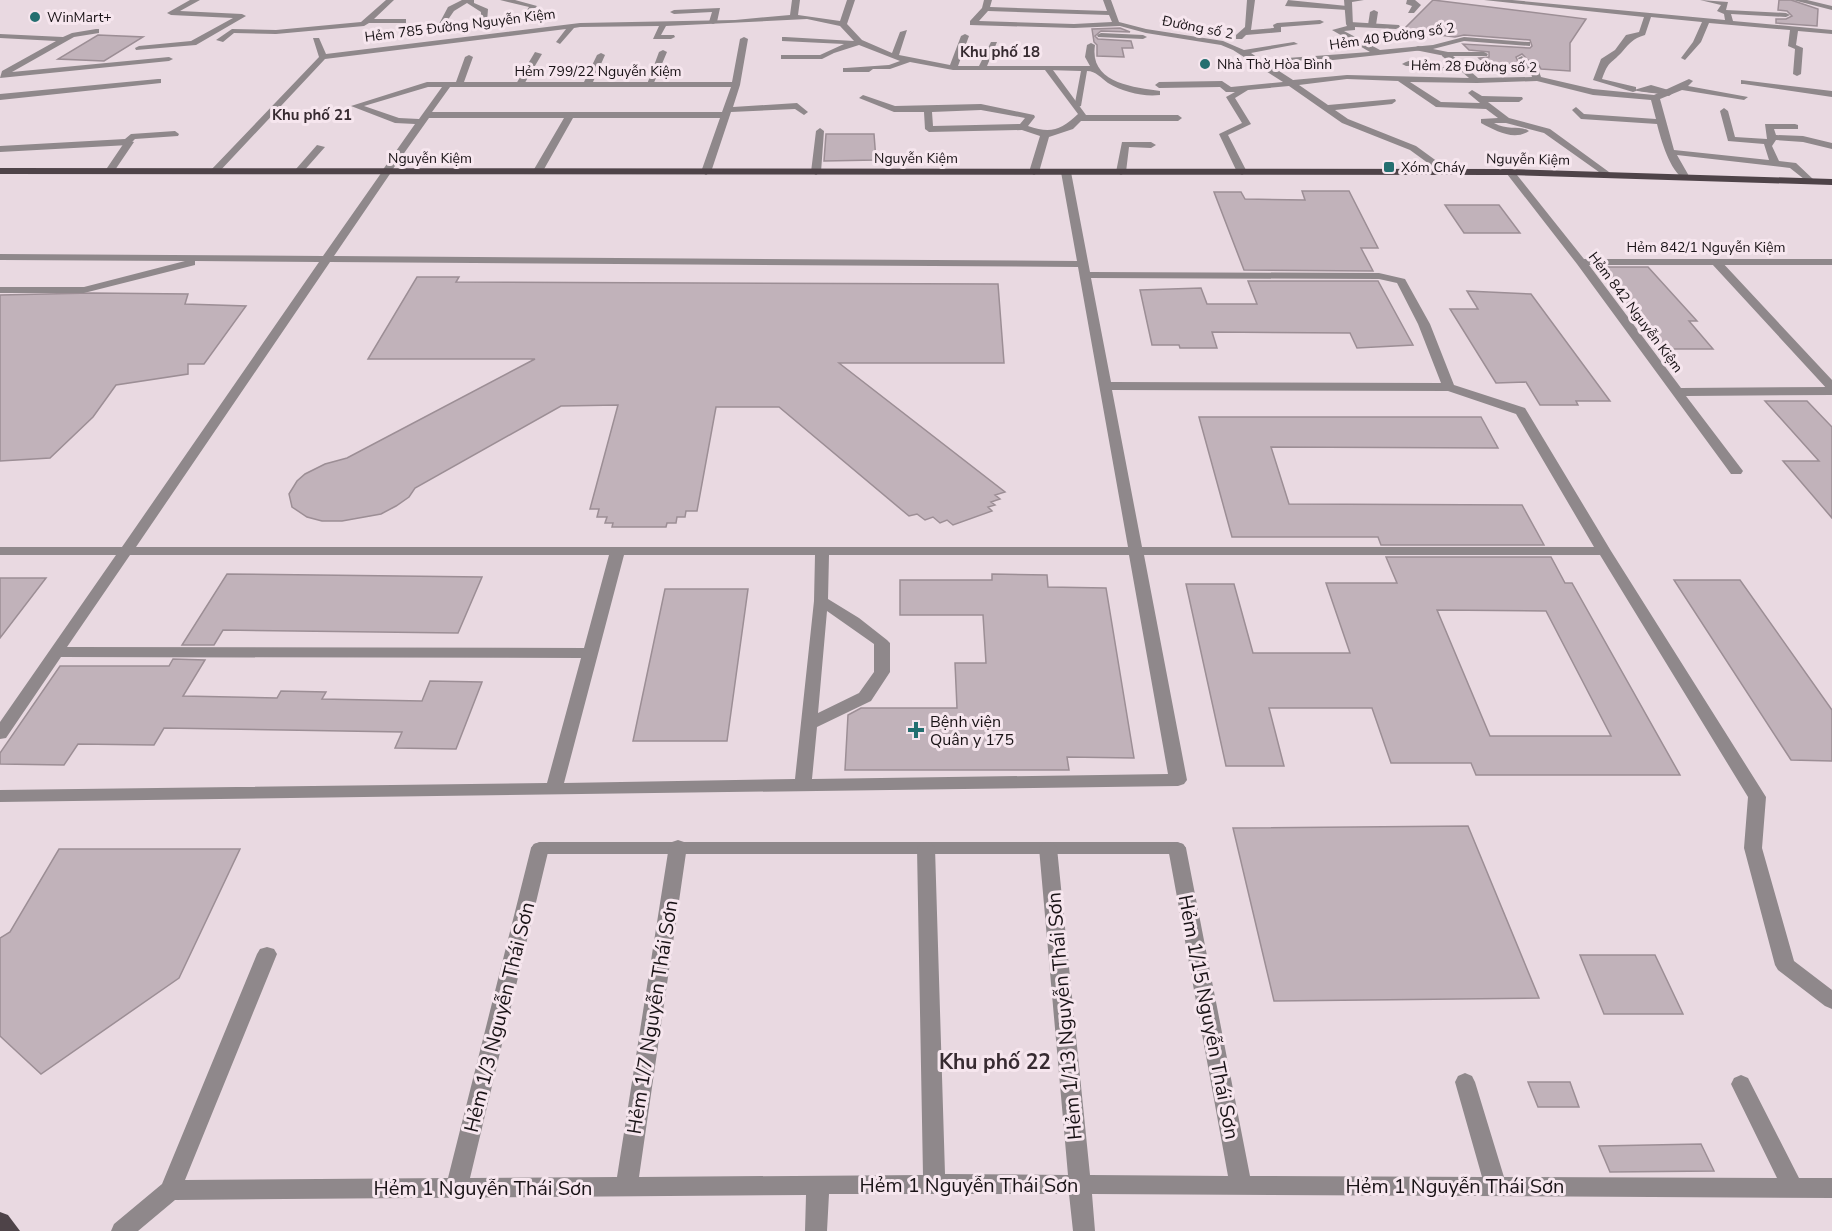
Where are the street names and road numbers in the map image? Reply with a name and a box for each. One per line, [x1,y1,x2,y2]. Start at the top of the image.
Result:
street label: Hẻm 785 Đường Nguyễn Kiệm [364,4,557,47]
street label: Đường số 2 [1160,11,1235,44]
street label: Hẻm 40 Đường số 2 [1328,18,1456,55]
street label: Hẻm 28 Đường số 2 [1411,56,1537,77]
street label: Hẻm 799/22 Nguyễn Kiệm [514,62,682,81]
street label: Nguyễn Kiệm [388,149,472,168]
street label: Nguyễn Kiệm [874,149,958,168]
street label: Nguyễn Kiệm [1486,149,1570,170]
street label: Hẻm 842/1 Nguyễn Kiệm [1627,238,1785,257]
street label: Hẻm 842 Nguyễn Kiệm [1584,248,1687,376]
street label: Hẻm 1/13 Nguyễn Thái Sơn [1040,891,1089,1141]
street label: Hẻm 1/15 Nguyễn Thái Sơn [1172,893,1245,1142]
street label: Hẻm 1/7 Nguyễn Thái Sơn [621,898,684,1136]
street label: Hẻm 1/3 Nguyễn Thái Sơn [458,899,541,1135]
street label: Hẻm 1 Nguyễn Thái Sơn [860,1172,1078,1199]
street label: Hẻm 1 Nguyễn Thái Sơn [1346,1173,1564,1200]
street label: Hẻm 1 Nguyễn Thái Sơn [374,1175,592,1202]

